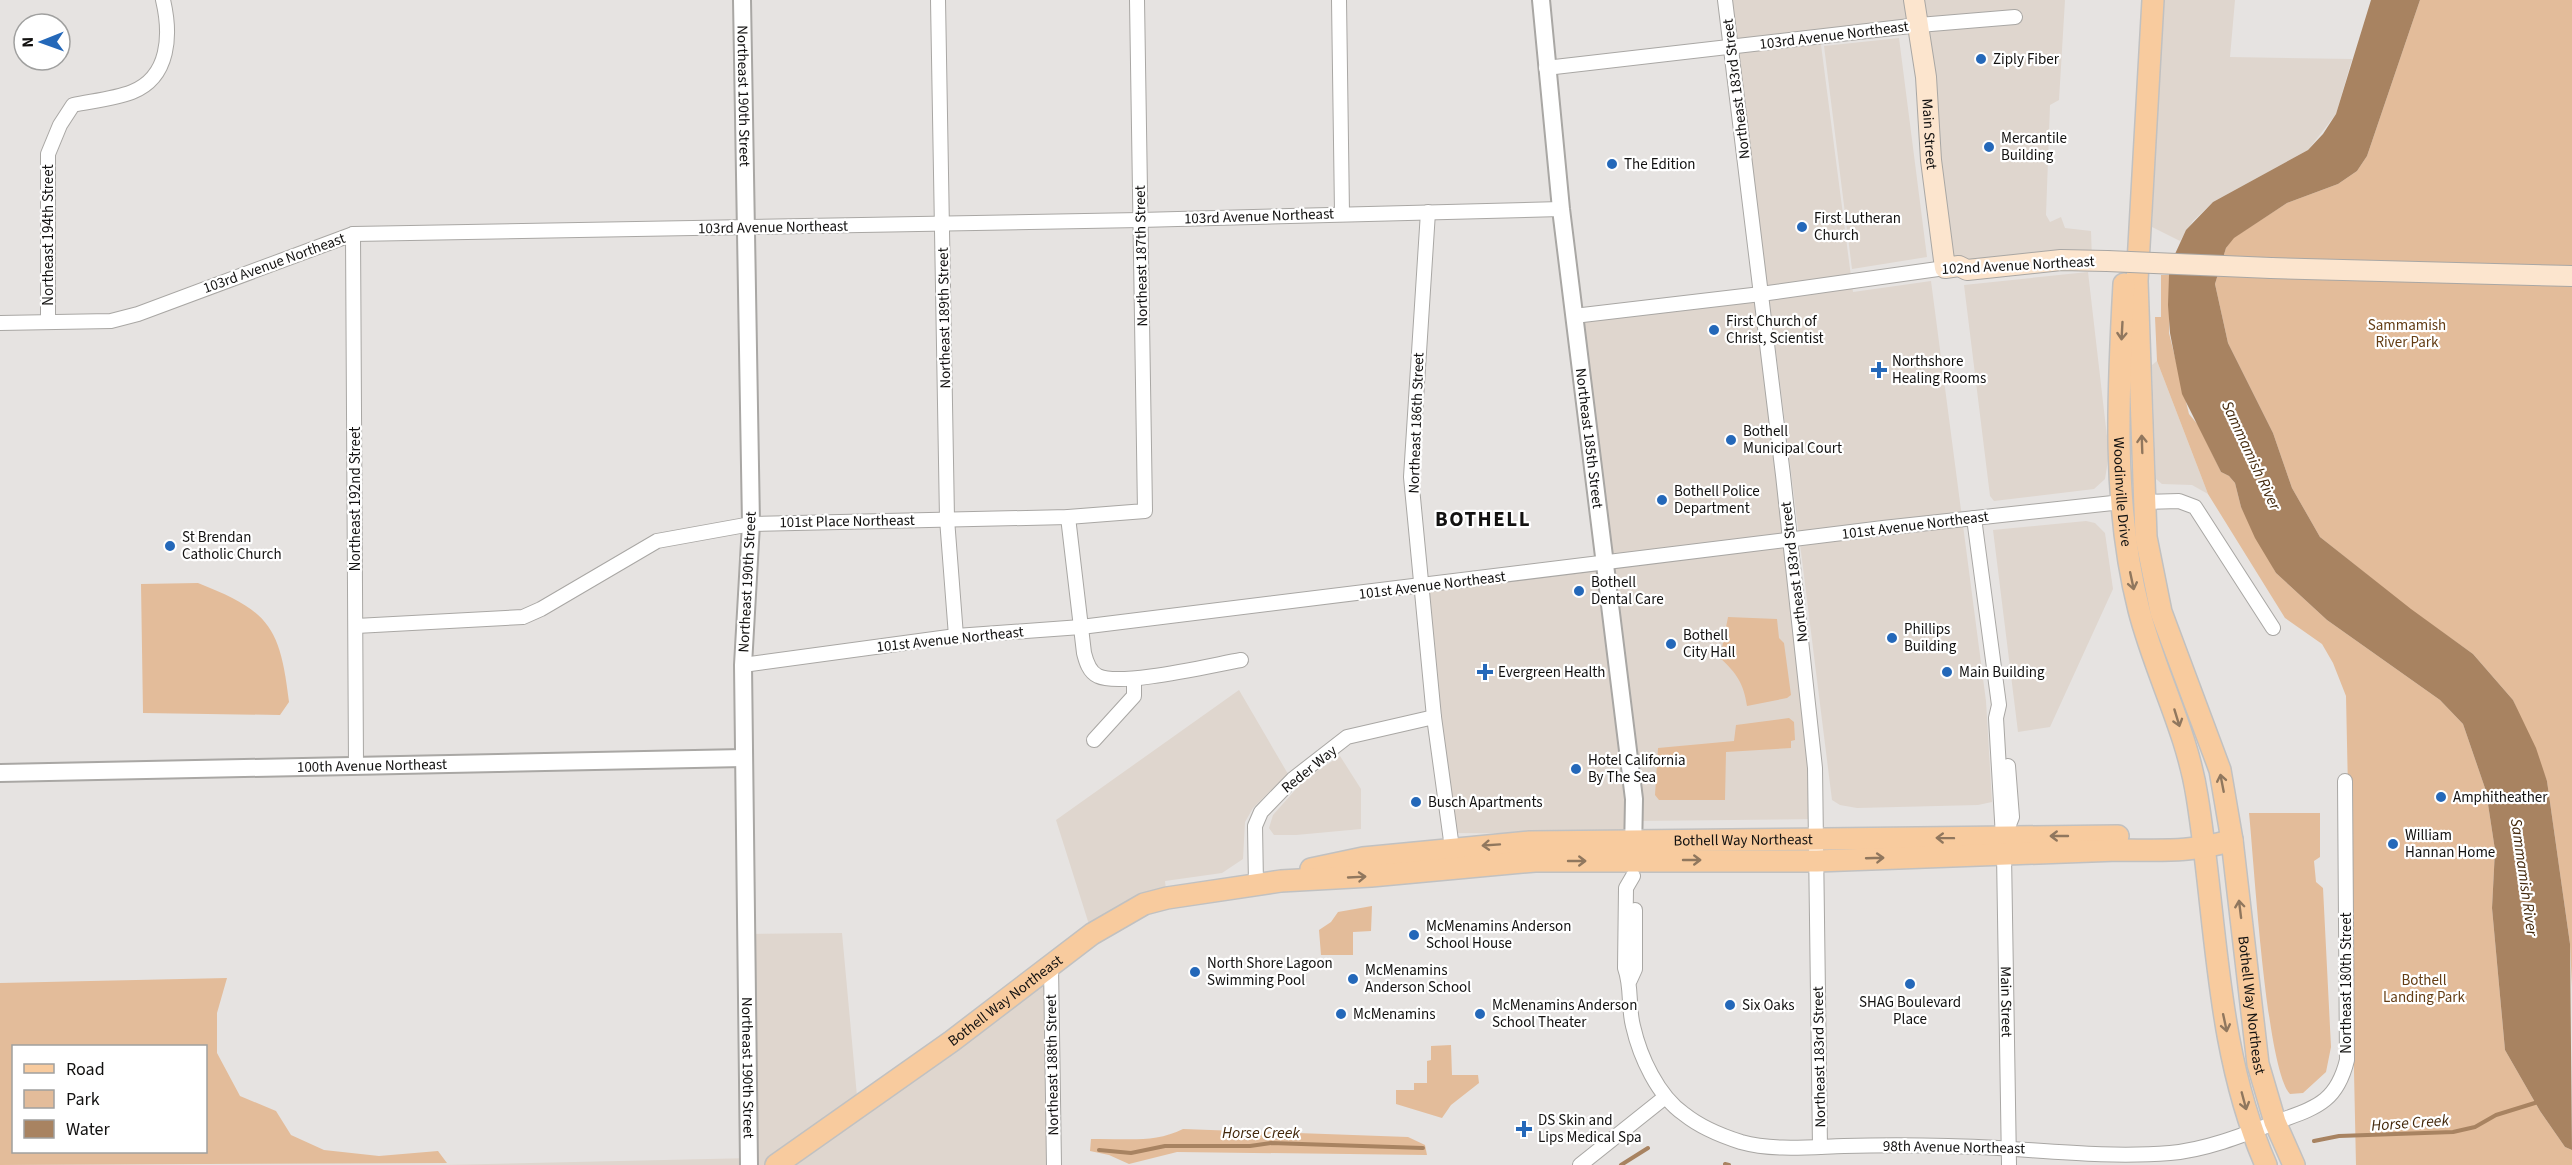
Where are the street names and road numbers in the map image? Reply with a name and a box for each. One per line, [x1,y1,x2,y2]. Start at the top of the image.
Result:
street label: 103rd Avenue Northeast [1758,16,1910,55]
street label: Northeast 183rd Street [1717,17,1756,160]
street label: Northeast 190th Street [731,25,755,167]
street label: Main Street [1916,98,1942,171]
street label: Northeast 194th Street [38,164,59,306]
street label: Northeast 187th Street [1130,185,1153,327]
street label: 103rd Avenue Northeast [1184,203,1334,230]
street label: 103rd Avenue Northeast [698,216,848,239]
street label: 103rd Avenue Northeast [200,228,348,299]
street label: Northeast 189th Street [933,247,956,389]
street label: 102nd Avenue Northeast [1941,251,2095,280]
street label: Northeast 186th Street [1404,352,1429,494]
street label: Northeast 185th Street [1570,367,1608,510]
street label: Northeast 192nd Street [345,427,366,571]
street label: Woodinville Drive [2108,437,2136,548]
street label: Northeast 183rd Street [1775,500,1814,643]
street label: 101st Avenue Northeast [1840,506,1990,545]
street label: 101st Place Northeast [779,510,915,533]
street label: Northeast 190th Street [733,511,762,653]
street label: 101st Avenue Northeast [1357,566,1507,605]
street label: 101st Avenue Northeast [875,621,1025,658]
street label: Reder Way [1277,740,1342,798]
street label: 100th Avenue Northeast [297,754,447,778]
street label: Bothell Way Northeast [1673,829,1813,852]
street label: Northeast 180th Street [2336,912,2357,1054]
street label: Bothell Way Northeast [2232,935,2271,1077]
street label: Bothell Way Northeast [944,950,1067,1052]
street label: Main Street [1995,966,2017,1037]
street label: Northeast 183rd Street [1808,986,1831,1128]
street label: Northeast 188th Street [1041,994,1064,1136]
street label: Northeast 190th Street [736,997,759,1139]
street label: 98th Avenue Northeast [1883,1136,2025,1159]

